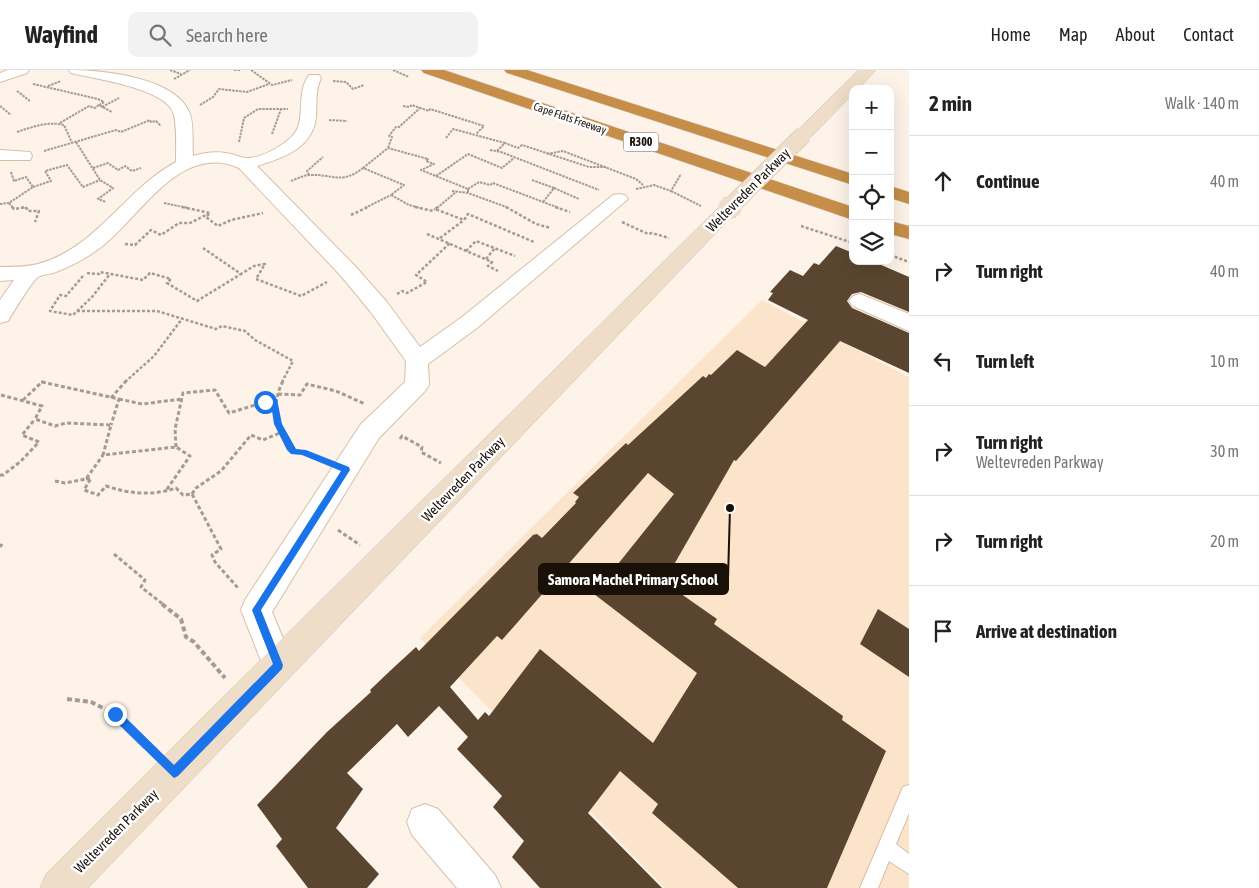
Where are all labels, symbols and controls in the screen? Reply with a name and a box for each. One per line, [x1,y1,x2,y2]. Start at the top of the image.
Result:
search box [128,12,478,57]
text: Wayfind [25,21,98,48]
icon: search [146,21,174,49]
text: Search here [186,24,268,46]
text: Home [991,24,1031,45]
text: Map [1059,24,1088,45]
text: About [1116,24,1155,45]
text: Contact [1183,24,1234,45]
map controls [849,85,894,265]
button: + [849,85,894,130]
text: 2 min [929,91,972,115]
text: Walk · 140 m [1165,94,1239,112]
street label: Cape Flats Freeway [532,100,608,136]
button: − [849,130,894,175]
road number: R300 [624,132,658,152]
street label: Weltevreden Parkway [703,145,793,235]
icon: ahead [929,167,957,195]
text: Continue [976,170,1040,192]
text: 40 m [1210,172,1239,190]
button: locate [849,175,894,220]
button: layers [849,220,894,265]
icon: right [929,257,957,285]
text: Turn right [976,260,1043,282]
text: 40 m [1210,262,1239,280]
icon: left [929,347,957,375]
text: Turn left [976,350,1034,372]
text: 10 m [1210,352,1239,370]
route start [254,391,277,414]
text: Turn right [976,431,1043,453]
street label: Weltevreden Parkway [418,433,508,525]
icon: right [929,437,957,465]
text: 30 m [1210,442,1239,460]
text: Weltevreden Parkway [976,453,1104,471]
icon: right [929,527,957,555]
text: Turn right [976,530,1043,552]
text: 20 m [1210,532,1239,550]
callout: Samora Machel Primary School [539,564,728,594]
text: Samora Machel Primary School [548,571,719,588]
icon: arrive [929,617,957,645]
text: Arrive at destination [976,620,1117,642]
route end [104,703,127,726]
street label: Weltevreden Parkway [71,786,161,876]

